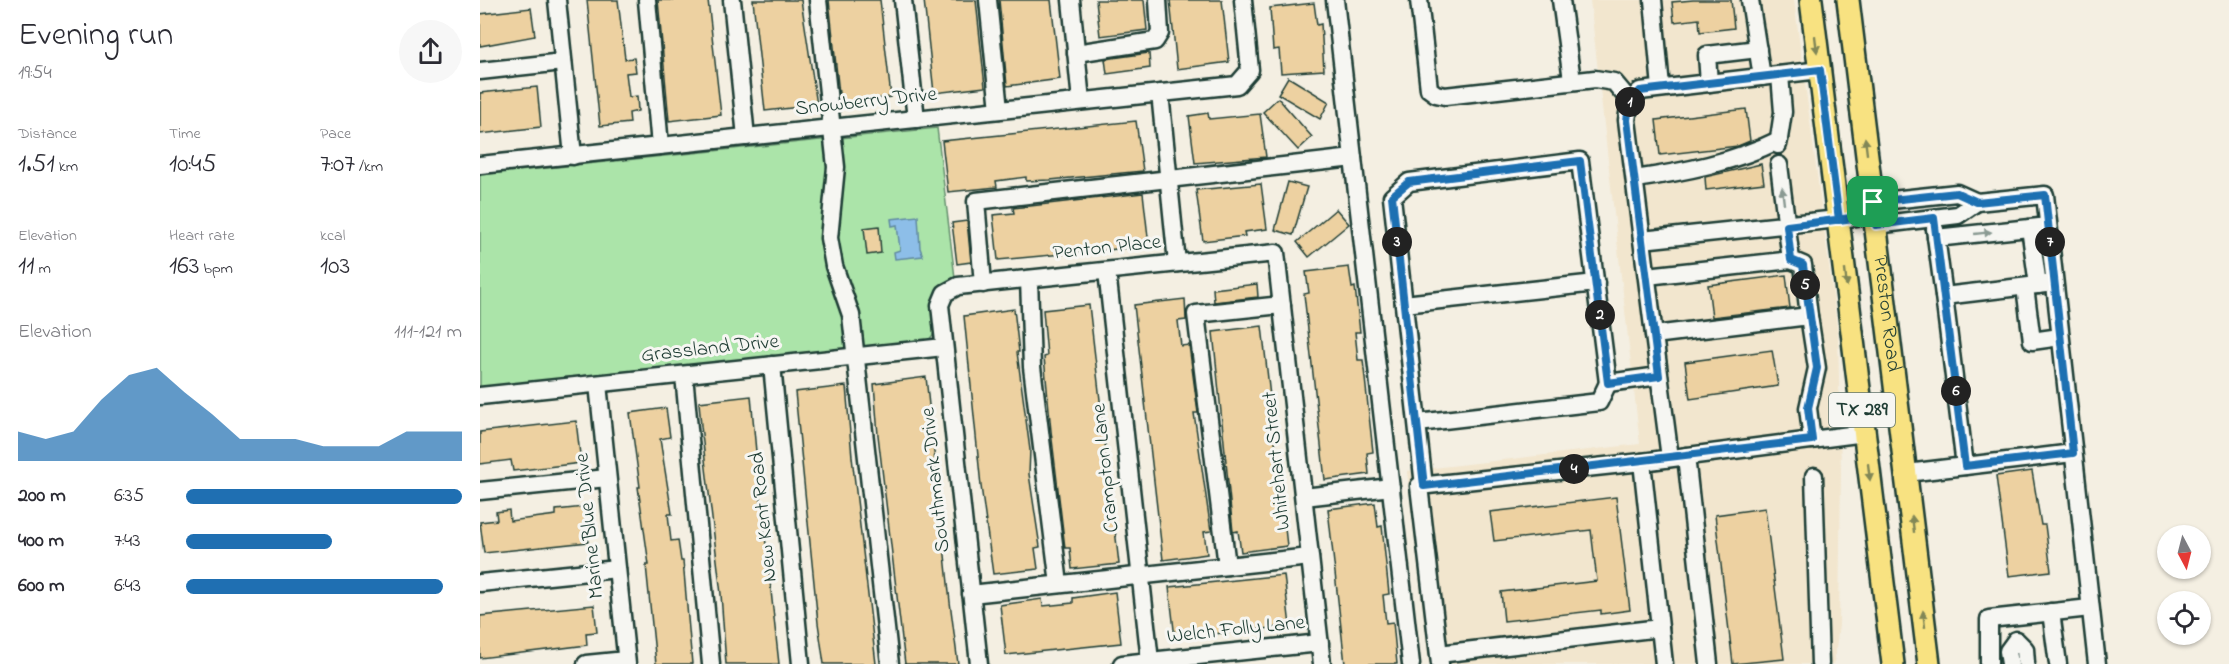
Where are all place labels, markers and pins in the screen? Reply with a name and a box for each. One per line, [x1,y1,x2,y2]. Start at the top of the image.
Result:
pin: 1 [1615,87,1645,117]
pin [1847,176,1898,227]
pin: 3 [1382,227,1412,257]
pin: 7 [2035,227,2065,257]
pin: 5 [1790,270,1820,300]
pin: 2 [1585,300,1615,330]
pin: 6 [1941,376,1971,406]
pin: 4 [1559,454,1589,484]

